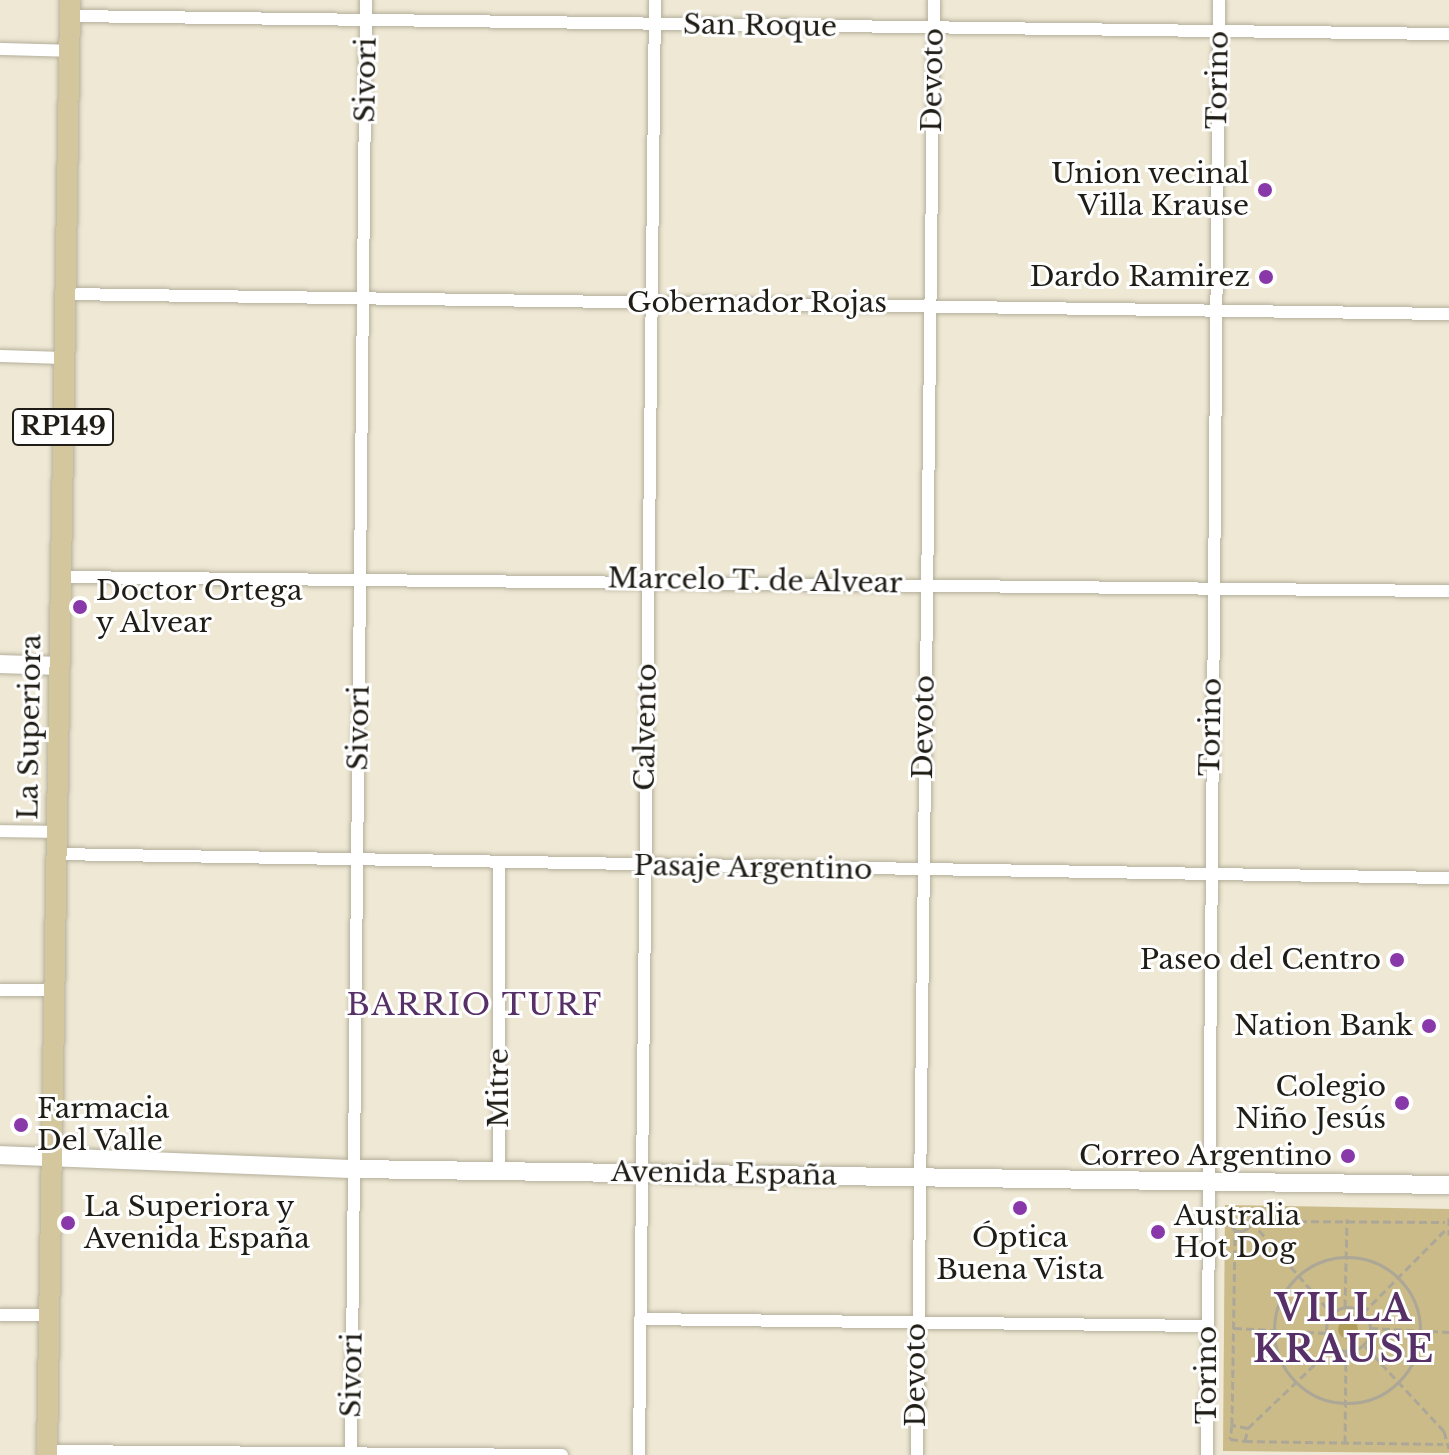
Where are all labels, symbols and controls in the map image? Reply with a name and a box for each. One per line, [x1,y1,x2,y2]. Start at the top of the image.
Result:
street label: San Roque [683,8,837,44]
street label: Devoto [915,28,951,132]
street label: Torino [1200,31,1236,129]
street label: Sivori [348,37,384,123]
place label: Union vecinal Villa Krause [1050,157,1249,223]
marker: Union vecinal Villa Krause [1256,181,1274,199]
place label: Dardo Ramirez [1030,260,1250,294]
marker: Dardo Ramirez [1257,268,1275,286]
street label: Gobernador Rojas [627,286,887,320]
road number: RP149 [11,405,115,449]
street label: Marcelo T. de Alvear [606,562,904,600]
place label: Doctor Ortega y Alvear [96,574,303,640]
marker: Doctor Ortega y Alvear [71,598,89,616]
street label: La Superiora [12,634,48,820]
street label: Calvento [628,663,664,791]
street label: Devoto [906,675,942,779]
street label: Torino [1193,678,1229,776]
street label: Sivori [341,685,377,771]
street label: Pasaje Argentino [633,849,873,887]
place label: Paseo del Centro [1140,943,1381,977]
marker: Paseo del Centro [1388,951,1406,969]
district label: BARRIO TURF [346,987,604,1023]
place label: Nation Bank [1234,1009,1413,1043]
marker: Nation Bank [1420,1017,1438,1035]
street label: Mitre [482,1048,516,1128]
place label: Colegio Niño Jesús [1235,1070,1386,1136]
place label: Farmacia Del Valle [37,1092,169,1158]
marker: Colegio Niño Jesús [1393,1094,1411,1112]
marker: Farmacia Del Valle [12,1116,30,1134]
place label: Correo Argentino [1078,1139,1332,1173]
marker: Correo Argentino [1339,1147,1357,1165]
street label: Avenida España [611,1155,837,1193]
place label: La Superiora y Avenida España [84,1190,310,1256]
marker: Óptica Buena Vista [1011,1199,1029,1217]
place label: Australia Hot Dog [1174,1199,1300,1265]
marker: La Superiora y Avenida España [59,1214,77,1232]
place label: Óptica Buena Vista [935,1221,1105,1287]
marker: Australia Hot Dog [1149,1223,1167,1241]
district label: VILLA KRAUSE [1253,1286,1435,1371]
street label: Devoto [899,1323,933,1427]
street label: Torino [1190,1326,1224,1424]
street label: Sivori [334,1332,370,1418]

